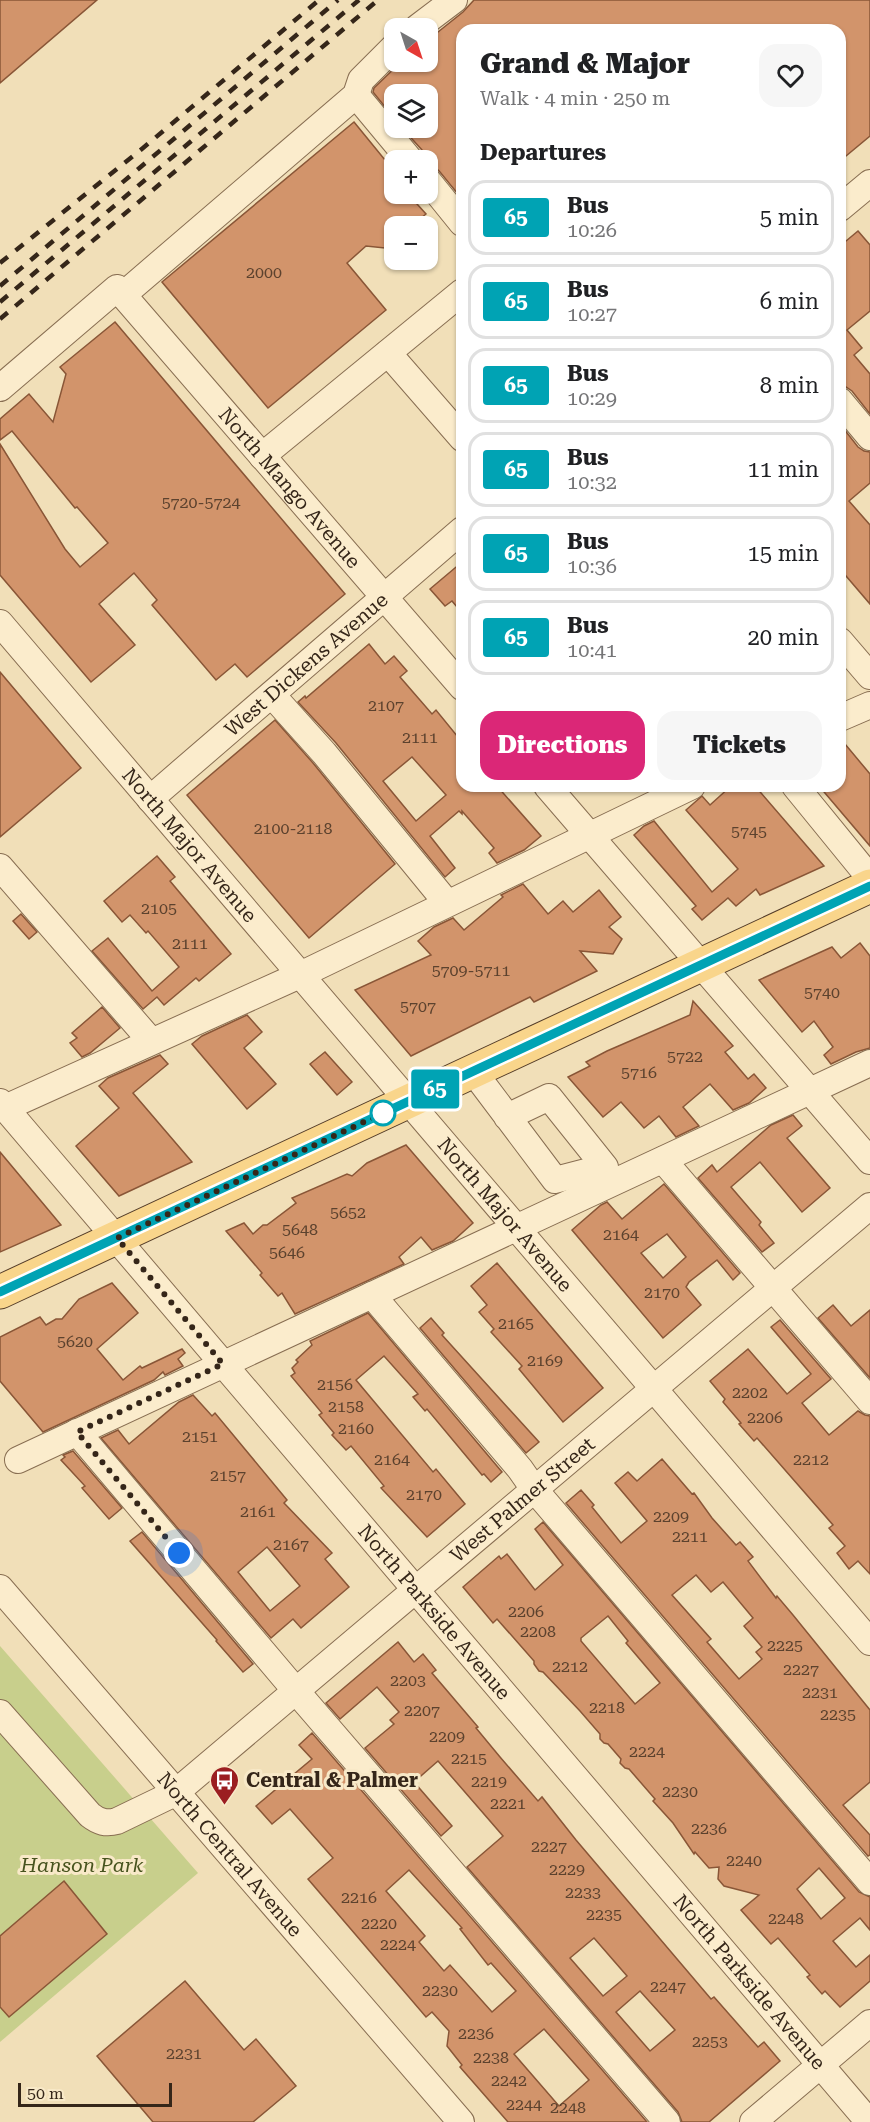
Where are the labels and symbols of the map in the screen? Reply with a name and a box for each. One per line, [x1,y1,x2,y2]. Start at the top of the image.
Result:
north arrow [384,18,438,72]
house number: 2000 [246,263,282,282]
street label: North Mango Avenue [214,403,366,573]
house number: 5720-5724 [162,493,240,512]
street label: West Dickens Avenue [219,588,393,741]
house number: 2107 [368,696,404,715]
house number: 2111 [402,728,438,747]
street label: North Major Avenue [117,763,262,927]
house number: 2100-2118 [254,819,332,838]
house number: 5745 [731,822,767,841]
house number: 2105 [141,899,177,918]
house number: 2111 [172,934,208,953]
house number: 5709-5711 [432,961,510,980]
house number: 5740 [804,983,840,1002]
house number: 5707 [400,997,436,1016]
house number: 5722 [667,1047,703,1066]
house number: 5716 [621,1063,657,1082]
line badge: 65 [408,1070,462,1108]
unlabelled marker [370,1100,396,1126]
street label: North Major Avenue [433,1133,578,1297]
house number: 5652 [330,1203,366,1222]
house number: 5648 [282,1220,318,1239]
house number: 2164 [603,1225,639,1244]
house number: 5646 [269,1243,305,1262]
house number: 2170 [644,1283,680,1302]
house number: 2165 [498,1314,534,1333]
house number: 5620 [57,1332,93,1351]
house number: 2169 [527,1351,563,1370]
house number: 2156 [317,1375,353,1394]
house number: 2202 [732,1383,768,1402]
house number: 2158 [328,1397,364,1416]
house number: 2206 [747,1408,783,1427]
house number: 2160 [338,1419,374,1438]
house number: 2151 [182,1427,218,1446]
street label: West Palmer Street [445,1431,600,1567]
house number: 2164 [374,1450,410,1469]
house number: 2212 [793,1450,829,1469]
house number: 2157 [210,1466,246,1485]
house number: 2170 [406,1485,442,1504]
house number: 2161 [240,1502,276,1521]
house number: 2209 [653,1507,689,1526]
street label: North Parkside Avenue [353,1520,516,1704]
house number: 2211 [672,1527,708,1546]
house number: 2167 [273,1535,309,1554]
your location [164,1538,194,1568]
house number: 2206 [508,1602,544,1621]
house number: 2208 [520,1622,556,1641]
house number: 2225 [767,1636,803,1655]
house number: 2212 [552,1657,588,1676]
house number: 2227 [783,1660,819,1679]
house number: 2203 [390,1671,426,1690]
house number: 2231 [802,1683,838,1702]
house number: 2218 [589,1698,625,1717]
house number: 2207 [404,1701,440,1720]
house number: 2235 [820,1705,856,1724]
house number: 2209 [429,1727,465,1746]
house number: 2224 [629,1742,665,1761]
house number: 2215 [451,1749,487,1768]
bus stop icon: Central & Palmer [209,1764,241,1806]
street label: North Central Avenue [152,1767,308,1942]
place label: Central & Palmer [246,1768,418,1792]
house number: 2219 [471,1772,507,1791]
house number: 2230 [662,1782,698,1801]
house number: 2221 [490,1794,526,1813]
house number: 2236 [691,1819,727,1838]
house number: 2227 [531,1837,567,1856]
house number: 2240 [726,1851,762,1870]
park label: Hanson Park [20,1853,144,1877]
house number: 2229 [549,1860,585,1879]
house number: 2233 [565,1883,601,1902]
house number: 2216 [341,1888,377,1907]
street label: North Parkside Avenue [668,1889,831,2074]
house number: 2235 [586,1905,622,1924]
house number: 2248 [768,1909,804,1928]
house number: 2220 [361,1914,397,1933]
house number: 2224 [380,1935,416,1954]
house number: 2247 [650,1977,686,1996]
house number: 2230 [422,1981,458,2000]
house number: 2236 [458,2024,494,2043]
house number: 2253 [692,2032,728,2051]
house number: 2231 [166,2044,202,2063]
house number: 2238 [473,2048,509,2067]
house number: 2242 [491,2071,527,2090]
scale bar [18,2080,172,2108]
house number: 2244 [506,2095,542,2114]
house number: 2248 [550,2098,586,2117]

